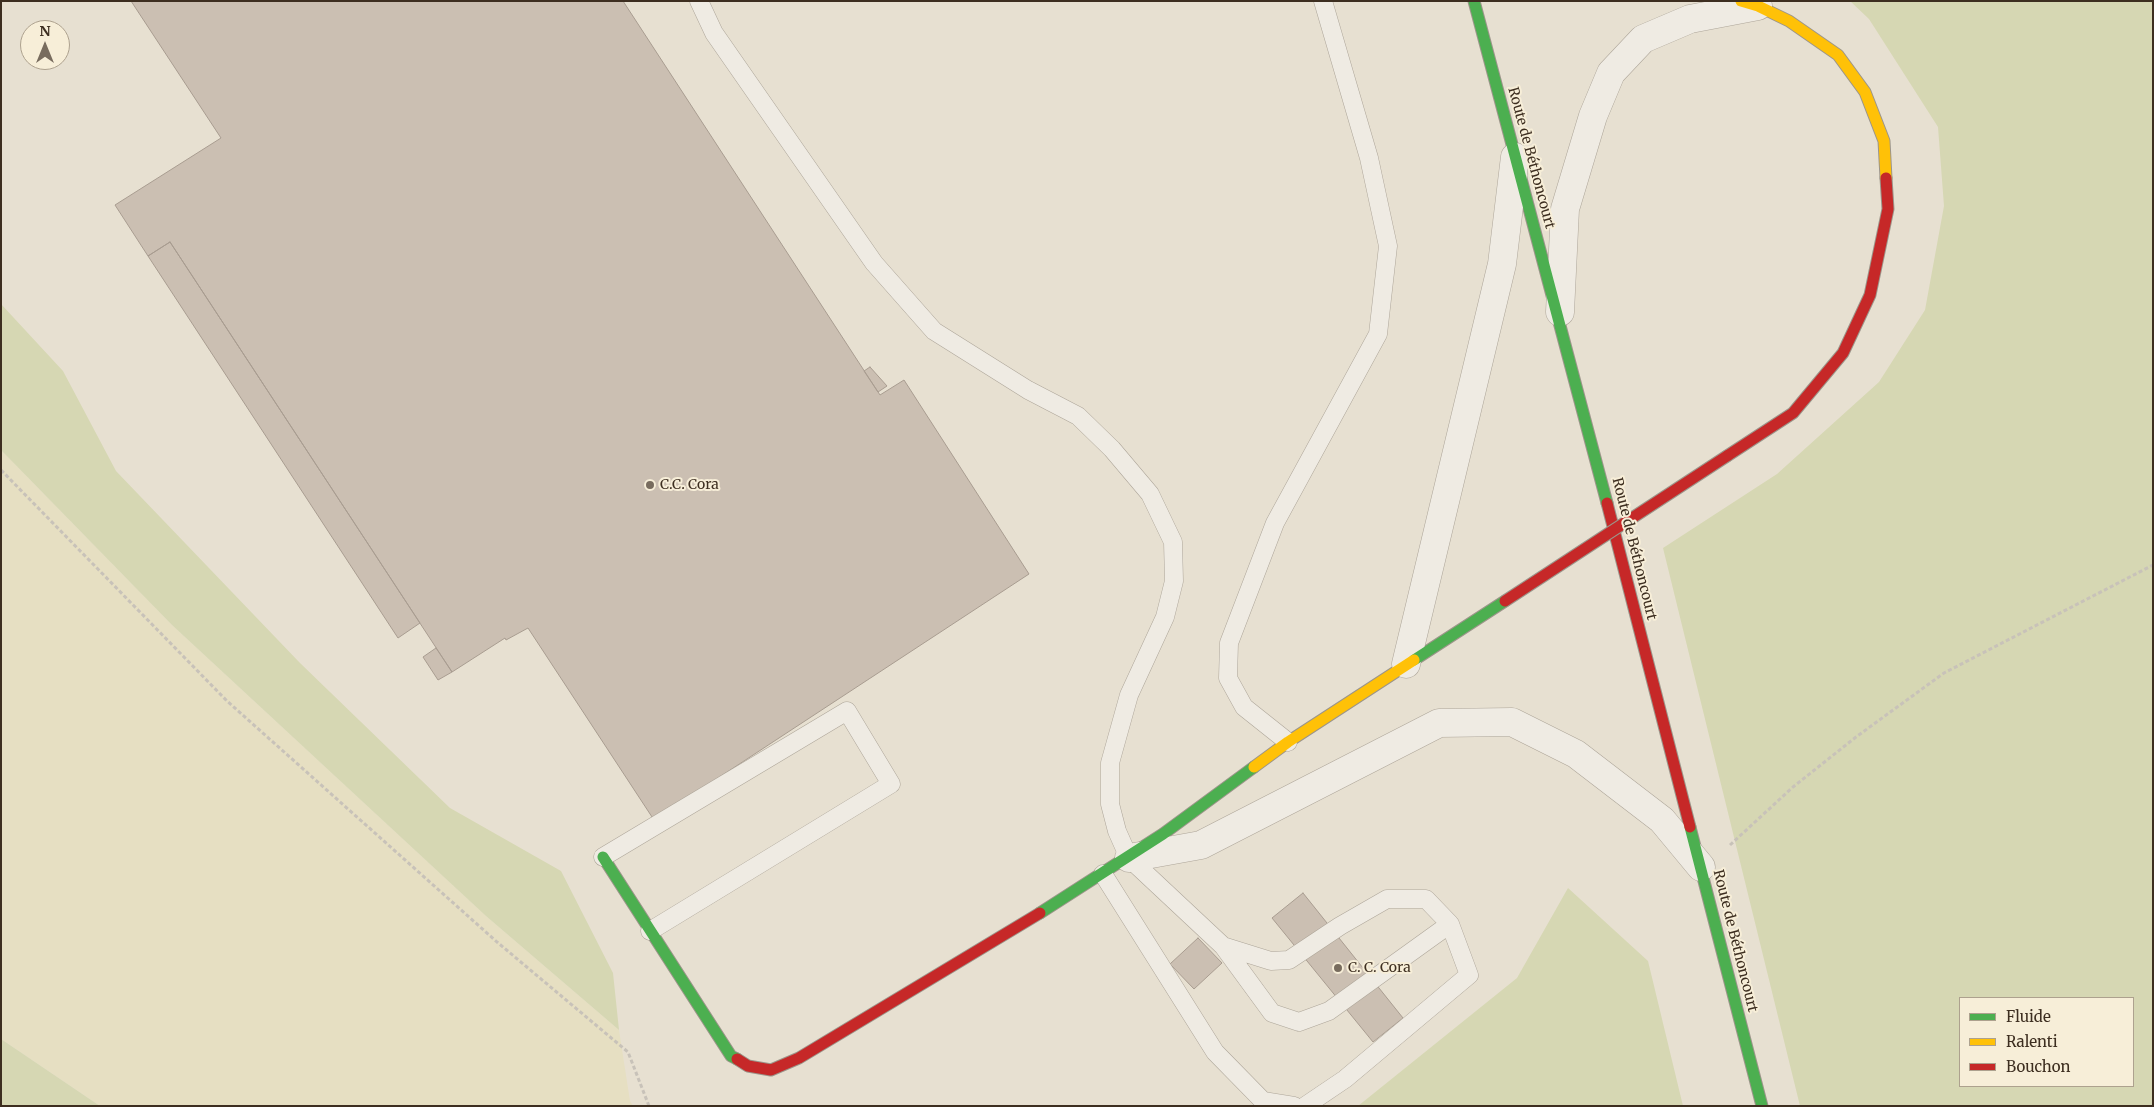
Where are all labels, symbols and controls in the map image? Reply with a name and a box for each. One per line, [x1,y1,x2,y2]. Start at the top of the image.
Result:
north arrow [20,20,70,70]
text: N [39,22,51,40]
street label: Route de Béthoncourt [1504,85,1558,231]
street label: Route de Béthoncourt [1608,476,1660,622]
place label: C.C. Cora [660,477,719,493]
marker: C.C. Cora [644,479,656,491]
street label: Route de Béthoncourt [1709,868,1761,1014]
place label: C. C. Cora [1348,960,1411,976]
marker: C. C. Cora [1332,962,1344,974]
legend [1959,997,2134,1087]
text: Fluide [2006,1007,2051,1026]
text: Ralenti [2006,1032,2058,1051]
text: Bouchon [2006,1057,2070,1076]

